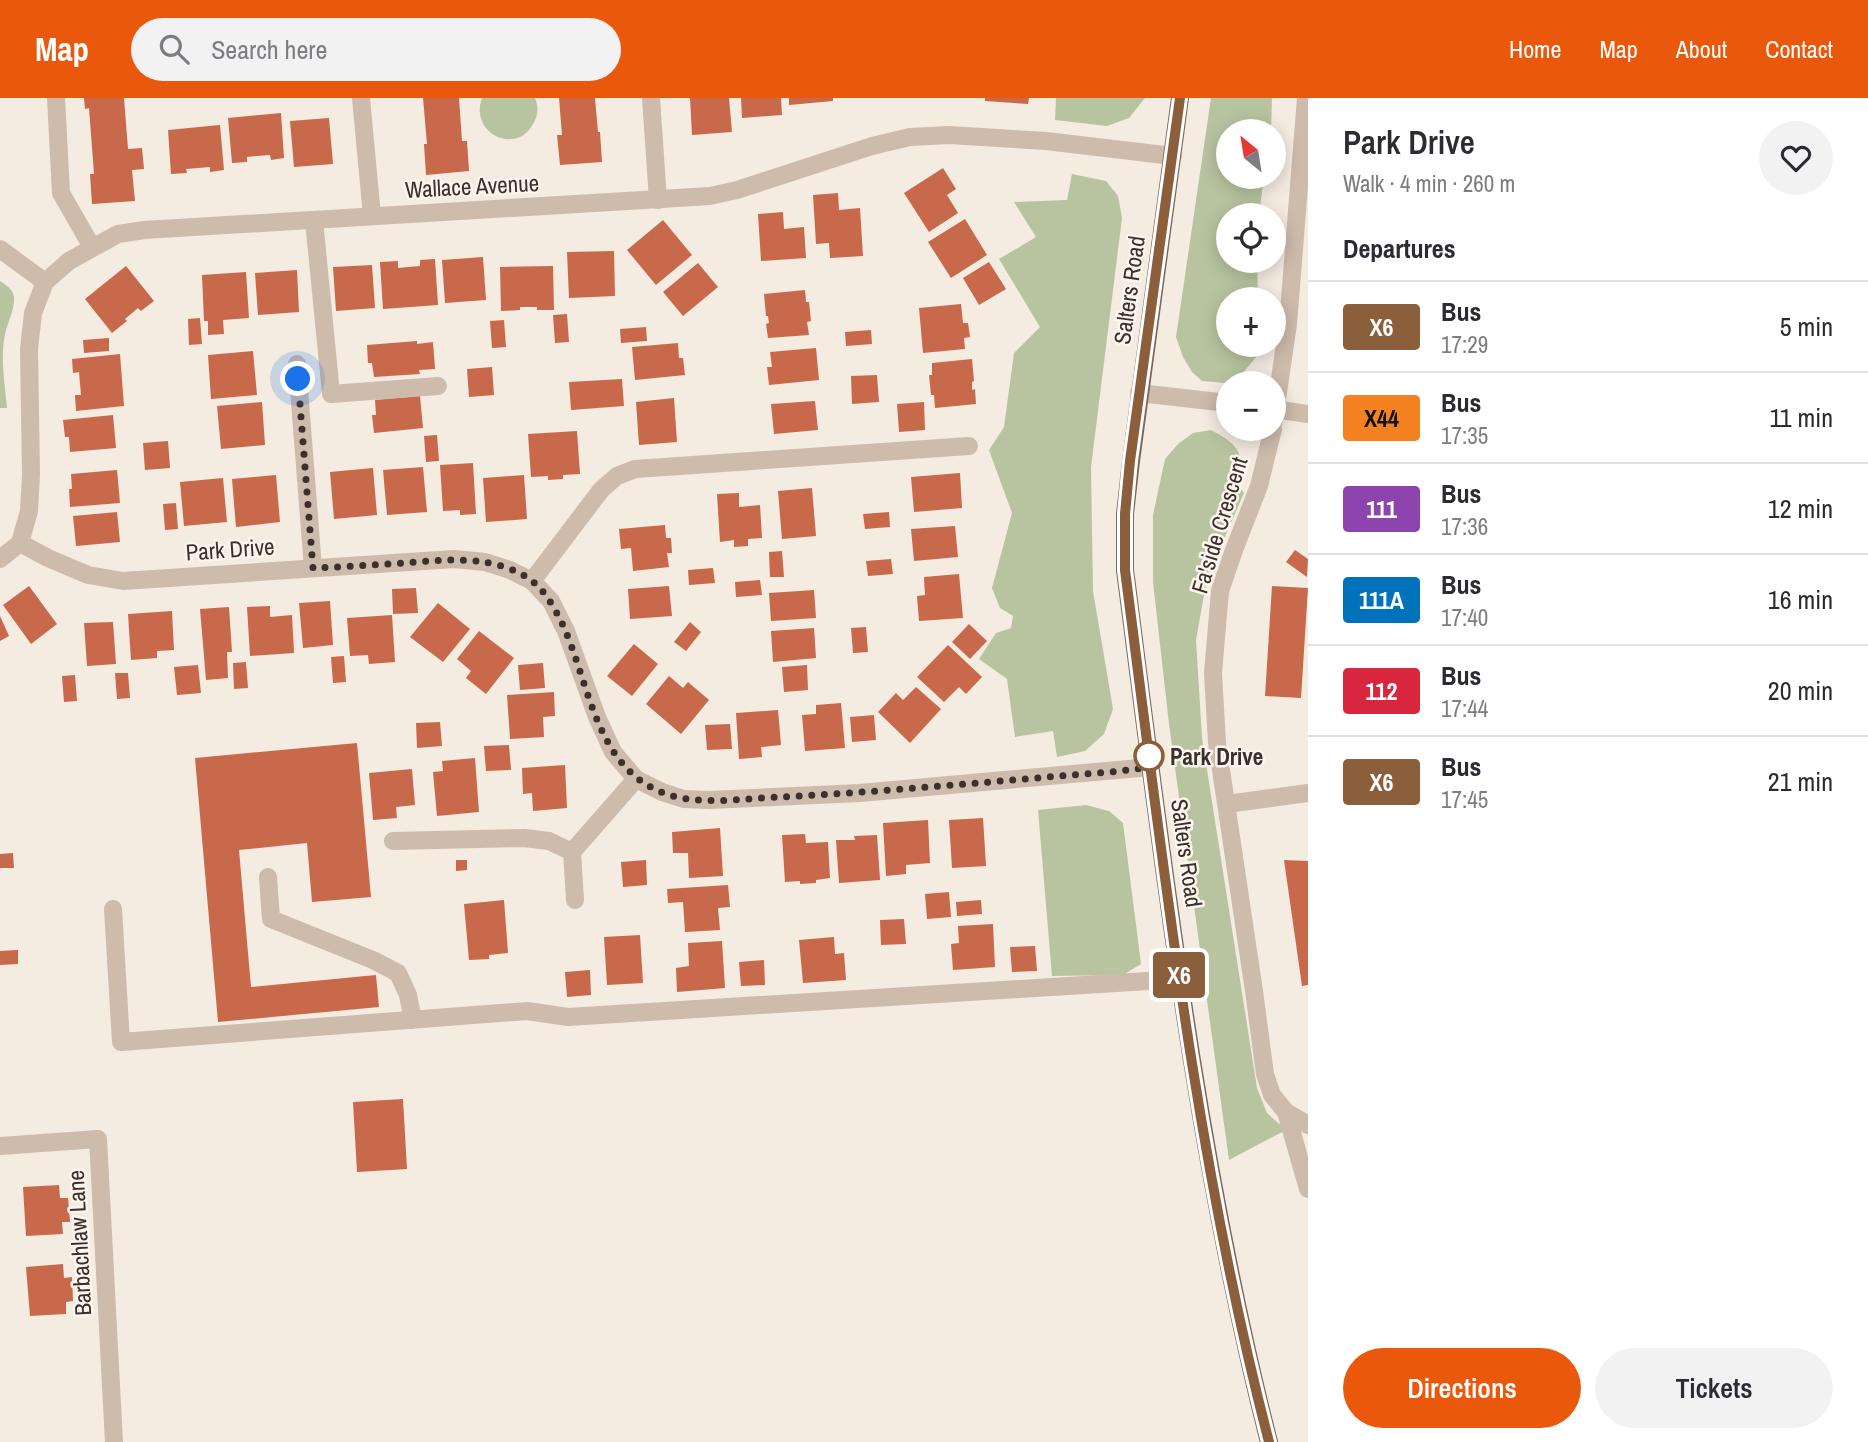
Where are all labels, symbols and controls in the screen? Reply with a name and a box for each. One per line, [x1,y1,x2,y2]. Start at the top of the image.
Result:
search box [131,18,621,81]
text: Map [35,27,89,71]
icon: search [155,30,193,68]
text: Search here [211,32,327,67]
text: Home [1509,33,1561,65]
text: Map [1599,33,1638,65]
text: About [1676,33,1727,65]
text: Contact [1765,33,1833,65]
north arrow [1216,119,1286,189]
map controls [1216,119,1286,441]
text: Park Drive [1343,120,1475,164]
button: heart [1759,121,1833,195]
street label: Wallace Avenue [404,167,540,205]
text: Walk · 4 min · 260 m [1343,168,1515,199]
button: locate [1216,203,1286,273]
text: Departures [1343,231,1456,266]
street label: Salters Road [1106,234,1152,346]
button: + [1216,287,1286,357]
text: Bus [1441,294,1481,329]
text: 5 min [1780,309,1833,344]
text: X6 [1369,311,1394,343]
text: 17:29 [1441,329,1488,360]
your location [280,361,315,396]
button: − [1216,371,1286,441]
text: Bus [1441,385,1481,420]
text: 11 min [1769,400,1833,435]
text: X44 [1364,402,1399,434]
text: 17:35 [1441,420,1488,451]
street label: Fa'side Crescent [1184,453,1254,597]
text: Bus [1441,476,1481,511]
text: 12 min [1768,491,1833,526]
text: 111 [1366,493,1397,525]
text: 17:36 [1441,511,1488,542]
street label: Park Drive [184,530,276,568]
text: Bus [1441,567,1481,602]
text: 16 min [1768,582,1833,617]
text: 111A [1359,584,1404,616]
text: 17:40 [1441,602,1488,633]
text: Bus [1441,658,1481,693]
text: 20 min [1768,673,1833,708]
text: 112 [1366,675,1397,707]
text: 17:44 [1441,693,1488,724]
marker: Park Drive [1134,741,1164,771]
place label: Park Drive [1170,741,1263,772]
text: Bus [1441,749,1481,784]
text: 21 min [1768,764,1833,799]
text: X6 [1369,766,1394,798]
text: 17:45 [1441,784,1488,815]
street label: Salters Road [1164,797,1210,909]
line badge: X6 [1148,952,1210,998]
text: X6 [1167,959,1191,991]
street label: Barbachlaw Lane [60,1169,98,1317]
button: Directions [1343,1348,1581,1428]
button: Tickets [1595,1348,1833,1428]

